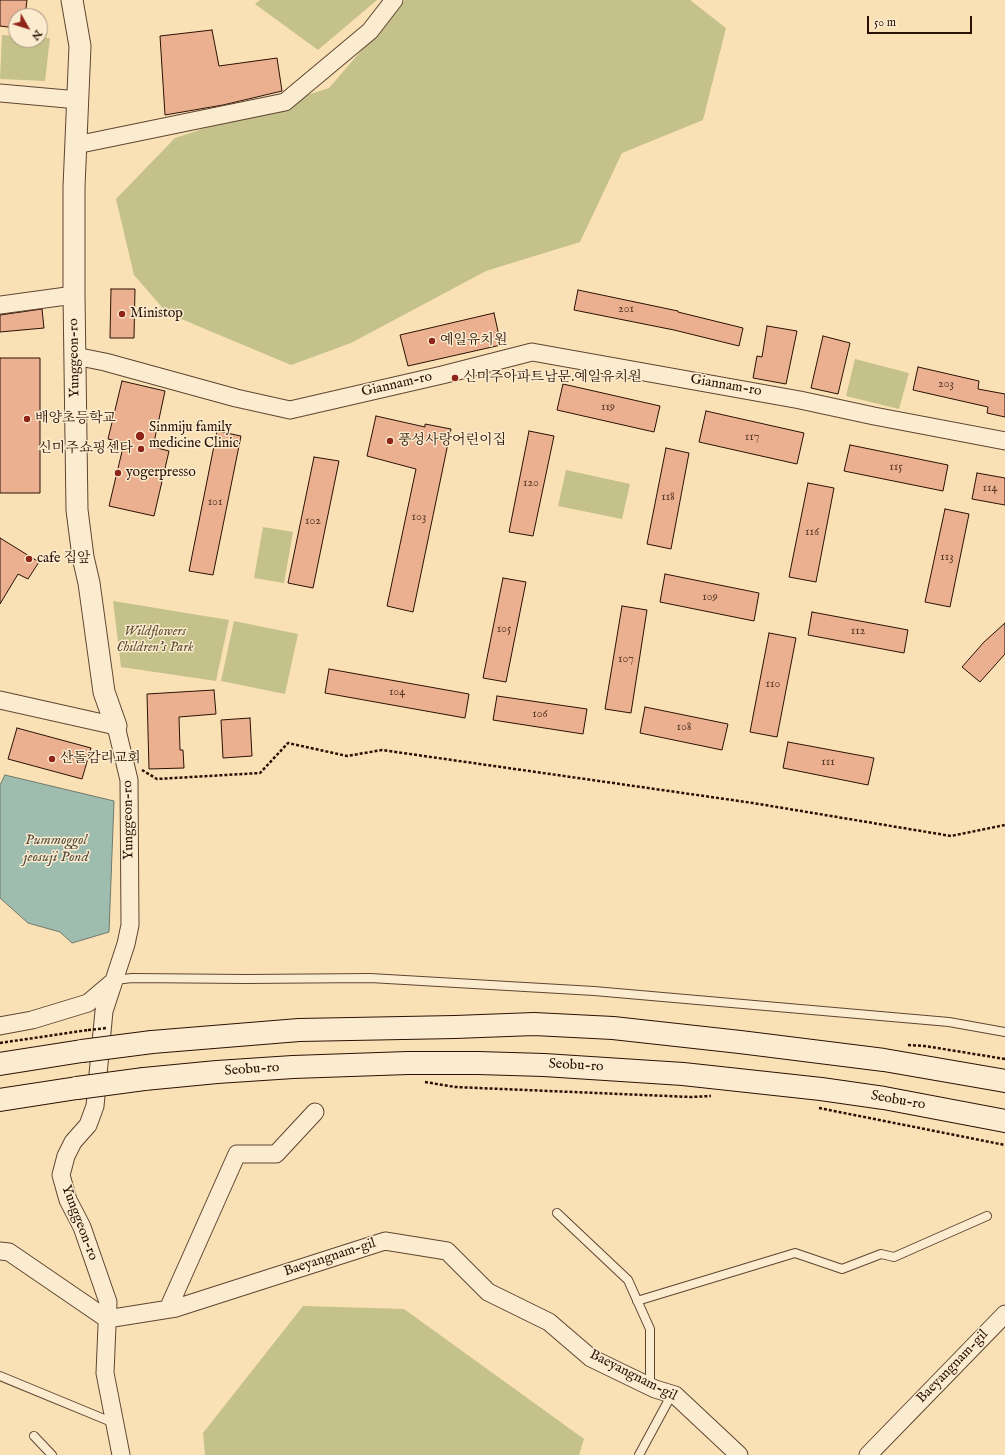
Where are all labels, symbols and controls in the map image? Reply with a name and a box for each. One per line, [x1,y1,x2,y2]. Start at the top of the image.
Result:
north arrow [8,8,48,48]
scale bar [869,8,974,34]
text: 50 m [874,15,896,30]
text: N [28,27,45,43]
house number: 201 [618,303,634,317]
place label: Ministop [130,306,183,322]
marker: Ministop [117,309,127,319]
street label: Yunggeon-ro [66,318,84,398]
place label: 예일유치원 [440,333,508,349]
marker: 예일유치원 [427,336,437,346]
street label: Giannam-ro [360,369,434,401]
place label: 신미주아파트남문.예일유치원 [463,370,642,386]
street label: Giannam-ro [689,371,763,401]
marker: 신미주아파트남문.예일유치원 [450,373,460,383]
house number: 203 [938,378,954,392]
house number: 119 [601,401,615,415]
place label: 배양초등학교 [35,411,116,427]
marker: 배양초등학교 [22,414,32,424]
place label: Sinmiju family medicine Clinic [149,420,239,452]
marker: Sinmiju family medicine Clinic [134,430,146,442]
house number: 117 [745,431,759,445]
place label: 풍성사랑어린이집 [398,433,506,449]
marker: 풍성사랑어린이집 [385,436,395,446]
place label: 신미주쇼핑센타 [38,441,133,457]
marker: 신미주쇼핑센타 [136,444,146,454]
house number: 115 [889,461,903,475]
place label: yogerpresso [126,465,196,481]
marker: yogerpresso [113,468,123,478]
house number: 120 [523,477,539,491]
house number: 114 [983,482,997,496]
house number: 118 [661,491,675,505]
house number: 101 [208,496,222,510]
house number: 103 [412,511,426,525]
house number: 102 [305,515,321,529]
house number: 116 [805,526,819,540]
place label: cafe 집앞 [37,551,91,567]
house number: 113 [940,551,954,565]
marker: cafe 집앞 [24,554,34,564]
house number: 109 [702,591,718,605]
house number: 105 [497,623,511,637]
park label: Wildflowers Children's Park [116,624,194,656]
house number: 112 [851,625,865,639]
house number: 107 [618,653,634,667]
house number: 110 [766,678,780,692]
house number: 104 [389,686,405,700]
house number: 106 [532,708,548,722]
house number: 108 [676,721,692,735]
place label: 산돌감리교회 [60,751,141,767]
marker: 산돌감리교회 [47,754,57,764]
house number: 111 [821,756,835,770]
street label: Yunggeon-ro [120,780,138,860]
water label: Pummoggol jeosuji Pond [24,832,88,867]
street label: Seobu-ro [548,1056,604,1076]
street label: Seobu-ro [224,1060,280,1080]
street label: Seobu-ro [869,1088,927,1114]
street label: Yunggeon-ro [57,1183,101,1263]
street label: Baeyangnam-gil [282,1235,378,1281]
street label: Baeyangnam-gil [914,1327,992,1407]
street label: Baeyangnam-gil [587,1347,679,1405]

